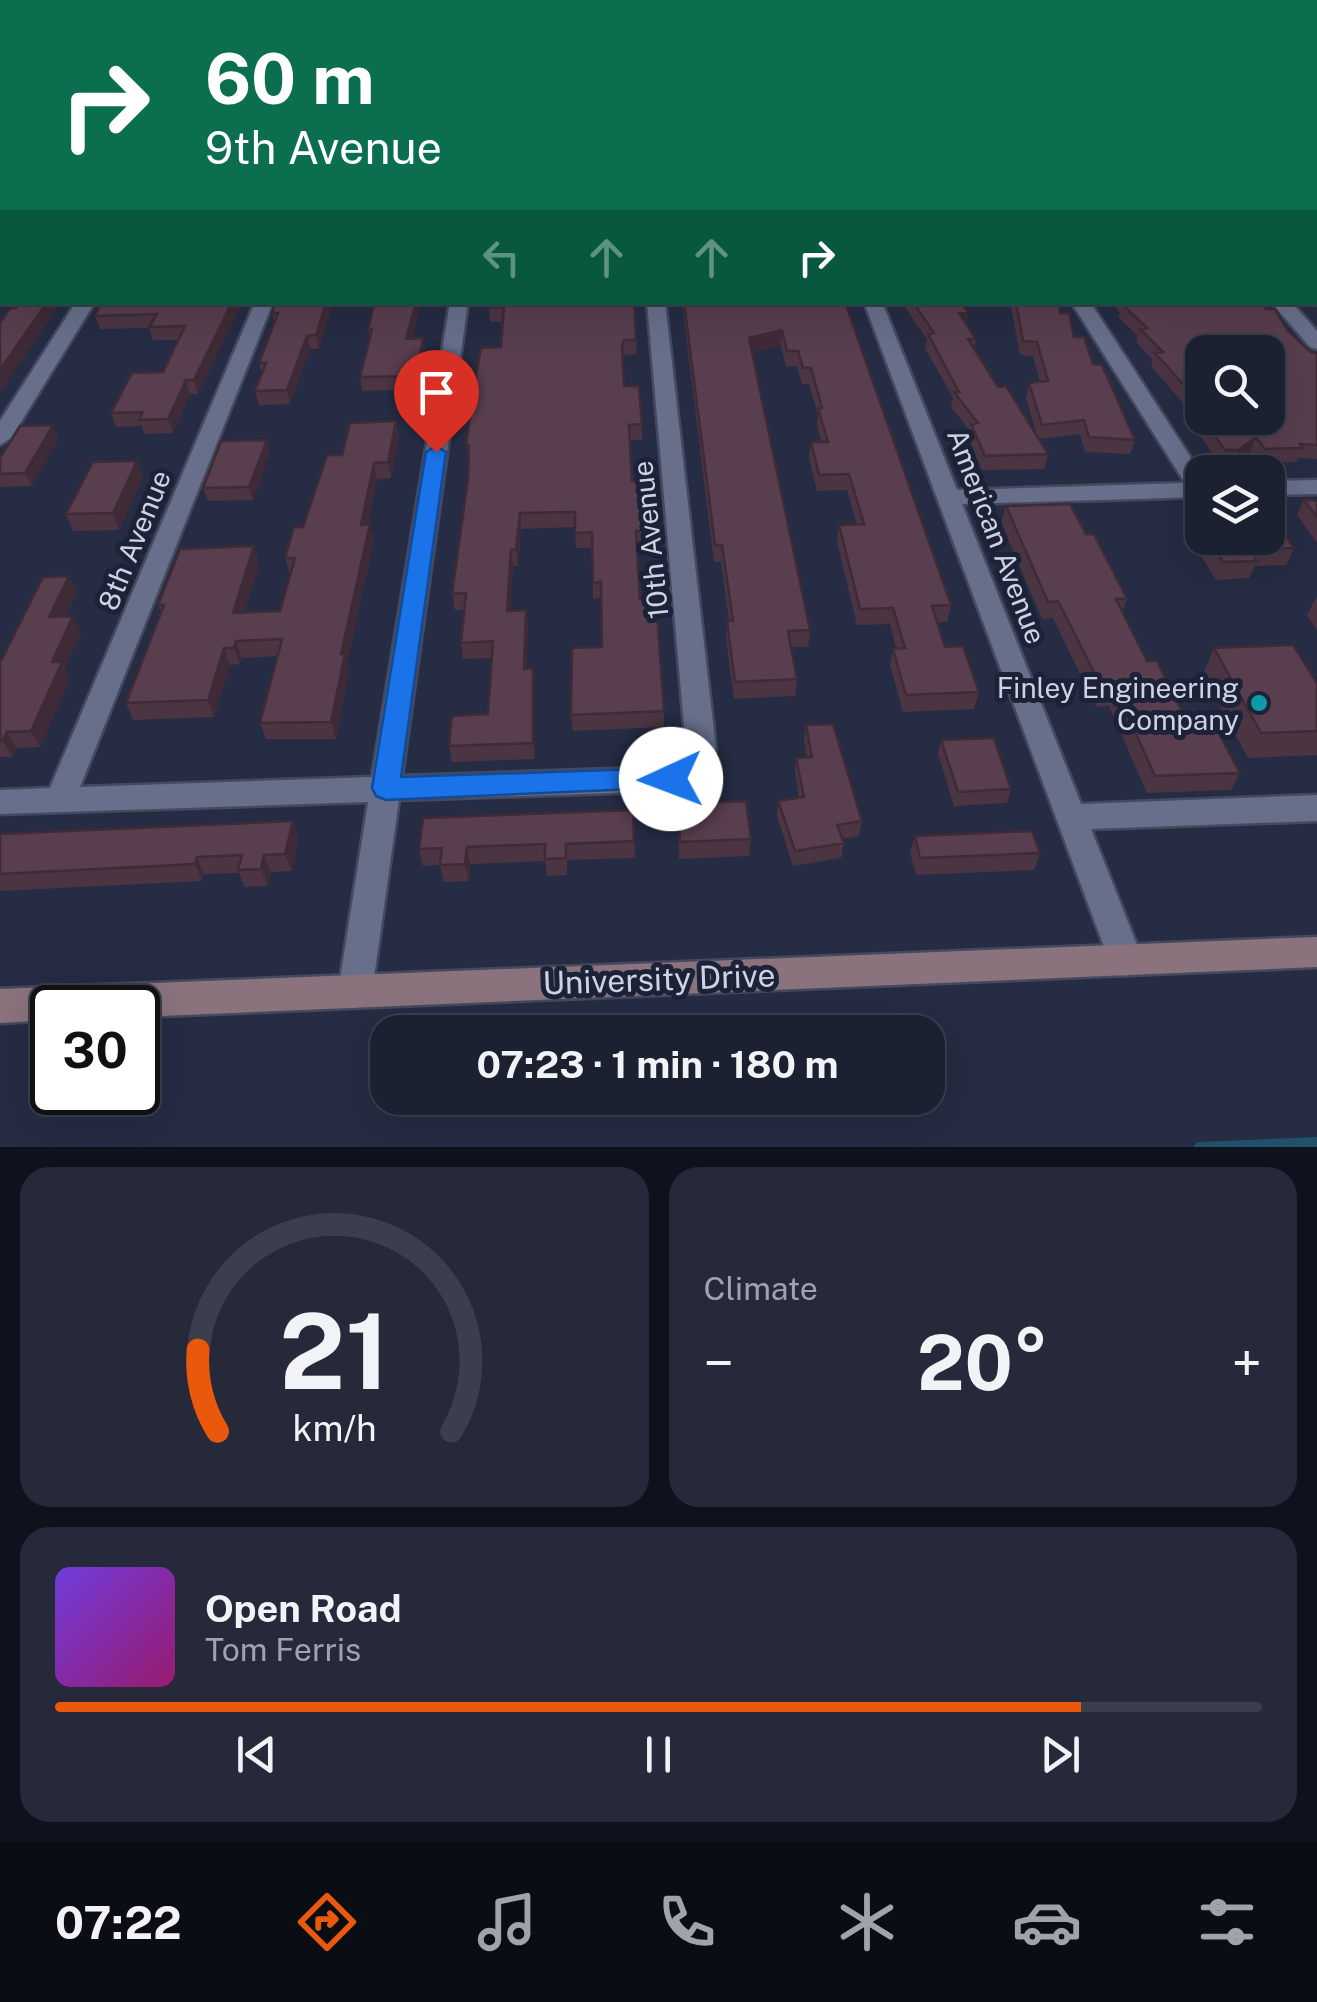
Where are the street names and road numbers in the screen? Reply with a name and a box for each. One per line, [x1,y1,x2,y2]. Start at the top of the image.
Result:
street label: American Avenue [941,424,1053,648]
street label: 10th Avenue [625,459,675,621]
street label: 8th Avenue [91,465,177,615]
street label: University Drive [542,956,776,1002]

